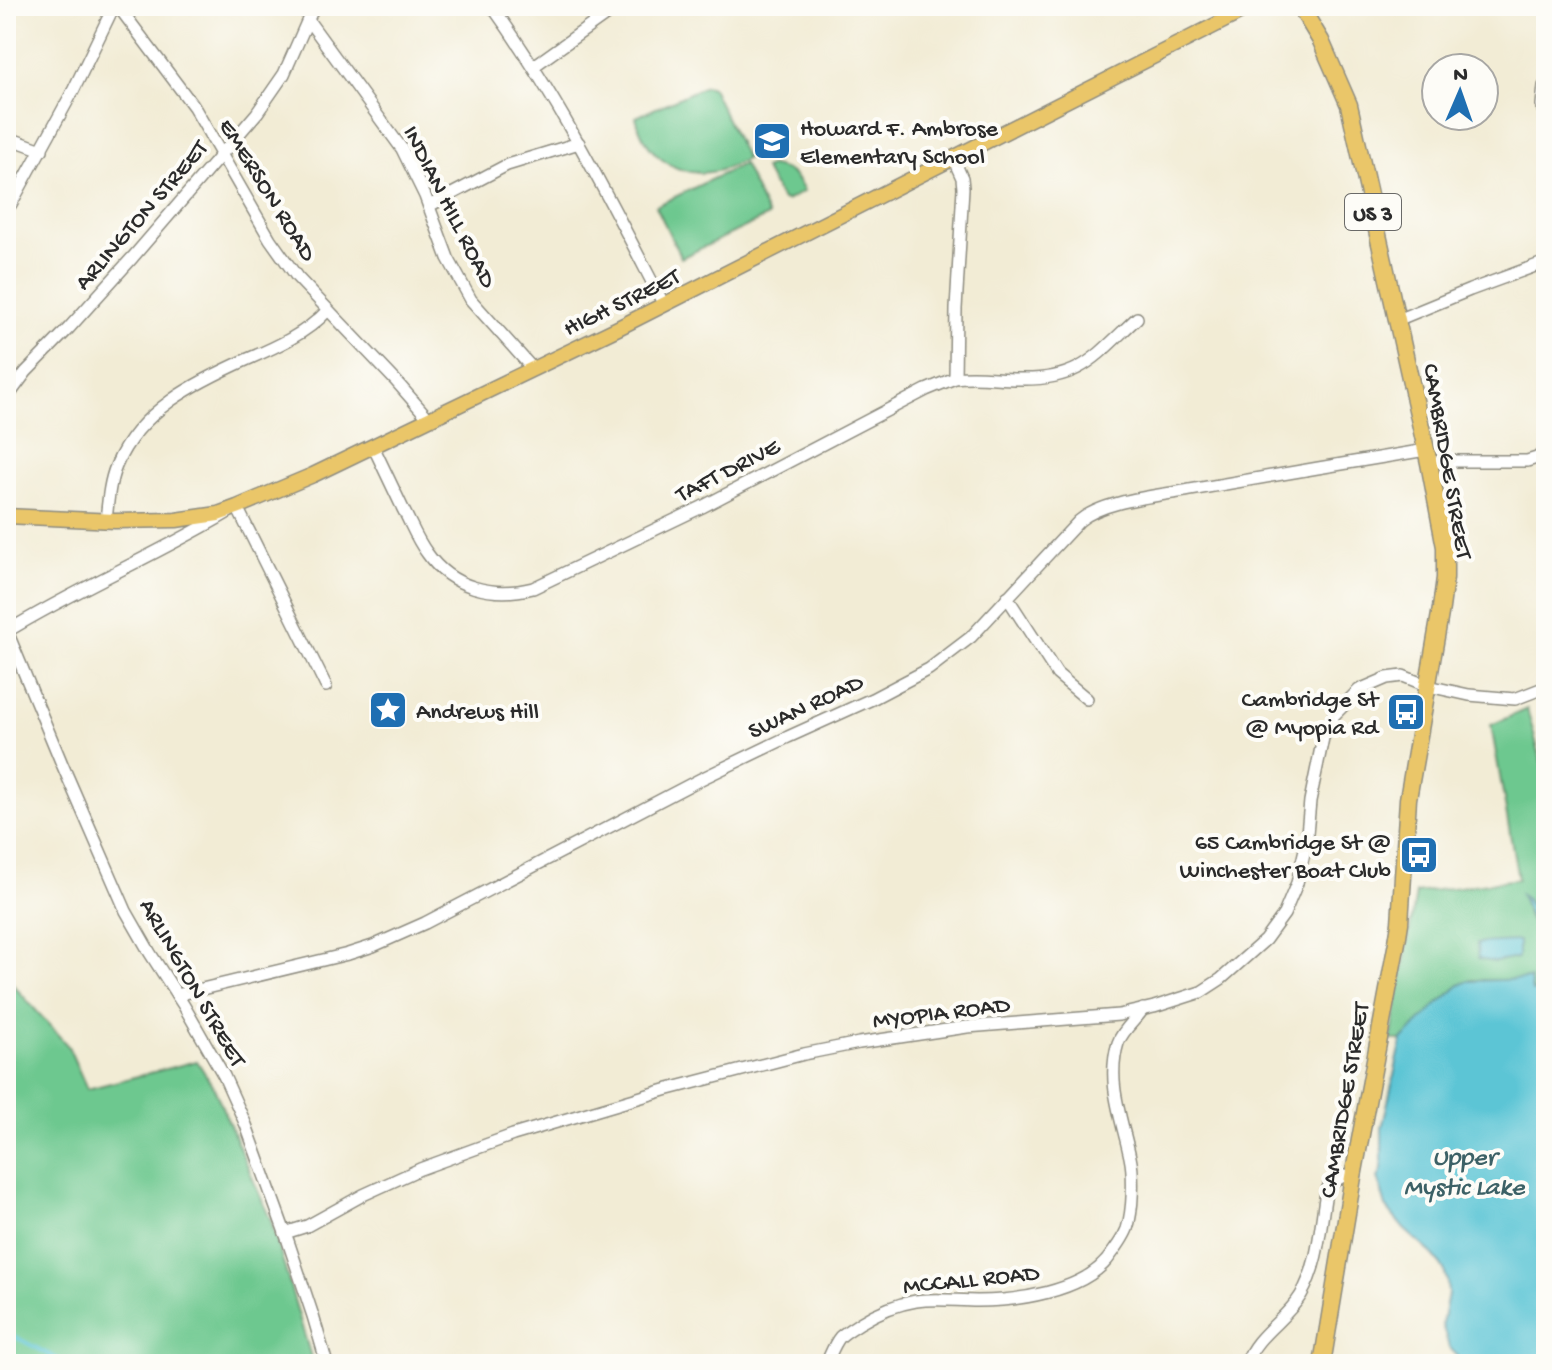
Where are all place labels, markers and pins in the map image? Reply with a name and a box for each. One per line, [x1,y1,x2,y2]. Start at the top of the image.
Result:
place label: Howard F. Ambrose Elementary School [800,116,998,173]
school or university icon: Howard F. Ambrose Elementary School [751,120,793,162]
place label: Cambridge St @ Myopia Rd [1242,687,1380,744]
place icon: Andrews Hill [367,689,409,731]
bus stop icon: Cambridge St @ Myopia Rd [1385,691,1427,733]
place label: Andrews Hill [416,699,539,728]
place label: 65 Cambridge St @ Winchester Boat Club [1180,830,1391,887]
bus stop icon: 65 Cambridge St @ Winchester Boat Club [1398,834,1440,876]

